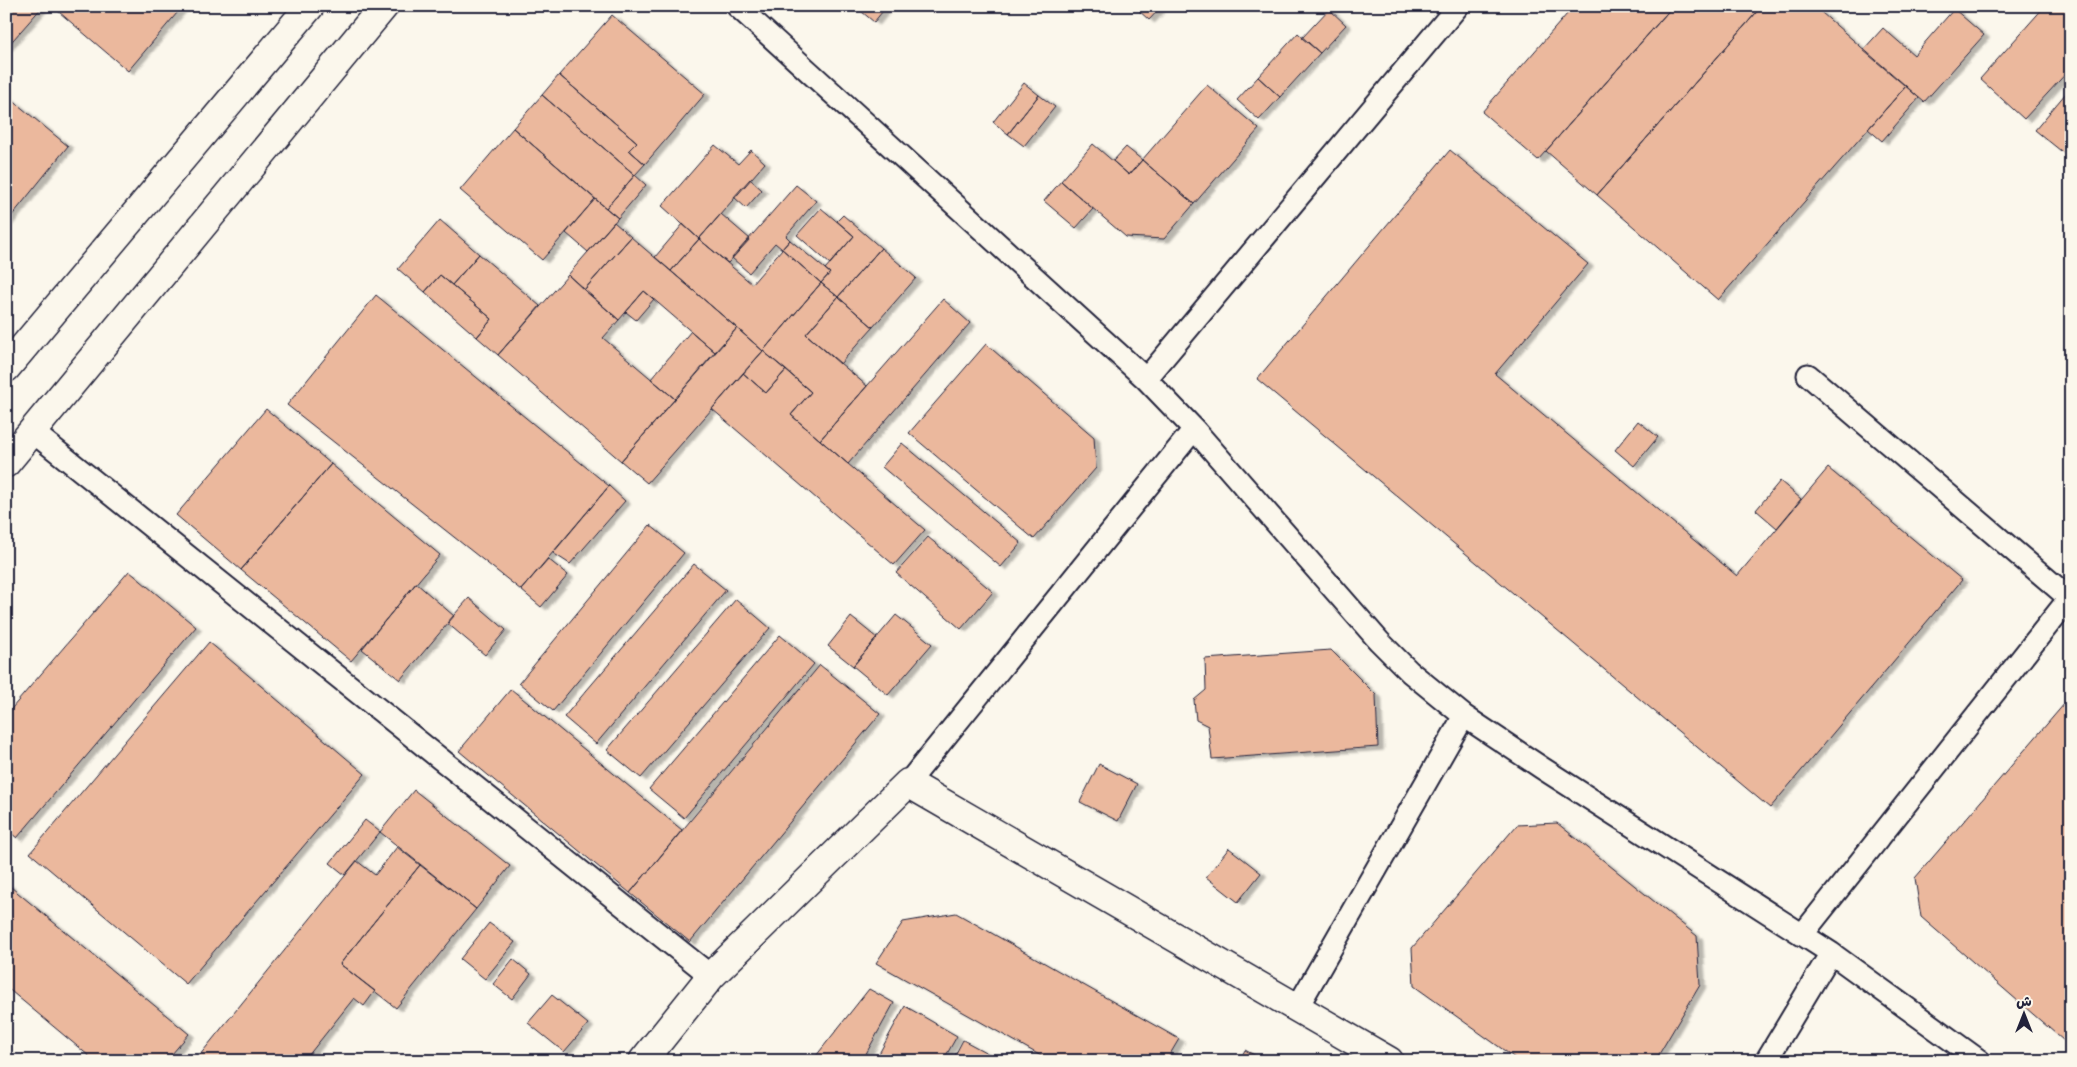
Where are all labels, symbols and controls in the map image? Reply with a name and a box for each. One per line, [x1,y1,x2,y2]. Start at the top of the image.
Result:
north arrow [2000,990,2050,1040]
text: ش [2016,993,2032,1011]

